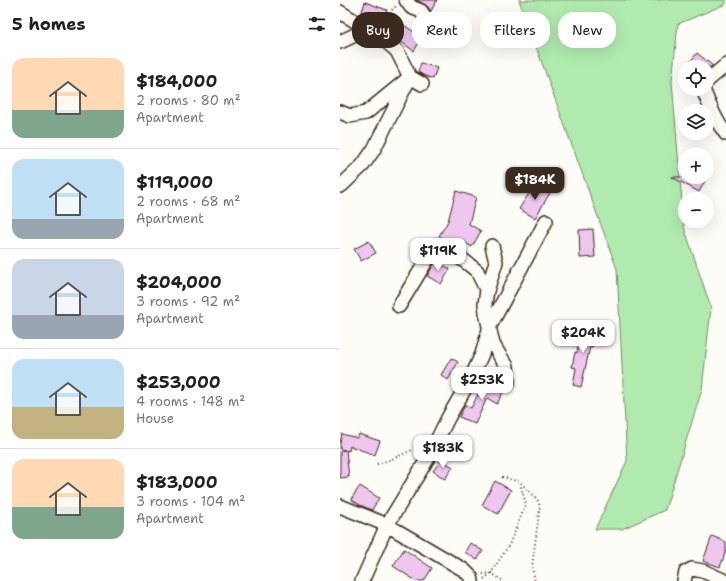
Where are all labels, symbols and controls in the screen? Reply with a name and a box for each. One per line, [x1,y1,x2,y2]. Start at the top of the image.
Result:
chip: Buy [352,12,404,48]
chip: Rent [412,12,472,48]
chip: Filters [480,12,550,48]
chip: New [558,12,616,48]
text: 5 homes [12,13,85,35]
icon: filters [306,13,328,35]
map controls [678,60,714,228]
button: locate [678,60,714,96]
text: $184,000 [136,70,217,92]
icon: home [44,74,92,122]
text: 2 rooms · 80 m² [136,92,240,109]
button: layers [678,104,714,140]
text: Apartment [136,109,204,126]
button: + [678,148,714,184]
pin: $184K [507,167,563,201]
text: $119,000 [136,171,213,193]
text: $184K [514,171,556,188]
icon: home [44,175,92,223]
button: − [678,192,714,228]
text: 2 rooms · 68 m² [136,193,240,210]
text: Apartment [136,210,204,227]
pin: $119K [410,238,466,272]
text: $119K [419,242,457,259]
text: $204,000 [136,271,222,293]
icon: home [44,275,92,323]
text: 3 rooms · 92 m² [136,293,240,310]
text: Apartment [136,310,204,327]
pin: $204K [555,320,611,354]
text: $204K [561,324,605,341]
pin: $253K [454,367,510,401]
text: $253,000 [136,371,221,393]
text: $253K [460,371,504,388]
icon: home [44,375,92,423]
text: 4 rooms · 148 m² [136,393,245,410]
text: House [136,410,174,427]
pin: $183K [415,435,471,469]
text: $183K [422,439,464,456]
text: $183,000 [136,471,218,493]
icon: home [44,475,92,523]
text: 3 rooms · 104 m² [136,493,245,510]
text: Apartment [136,510,204,527]

